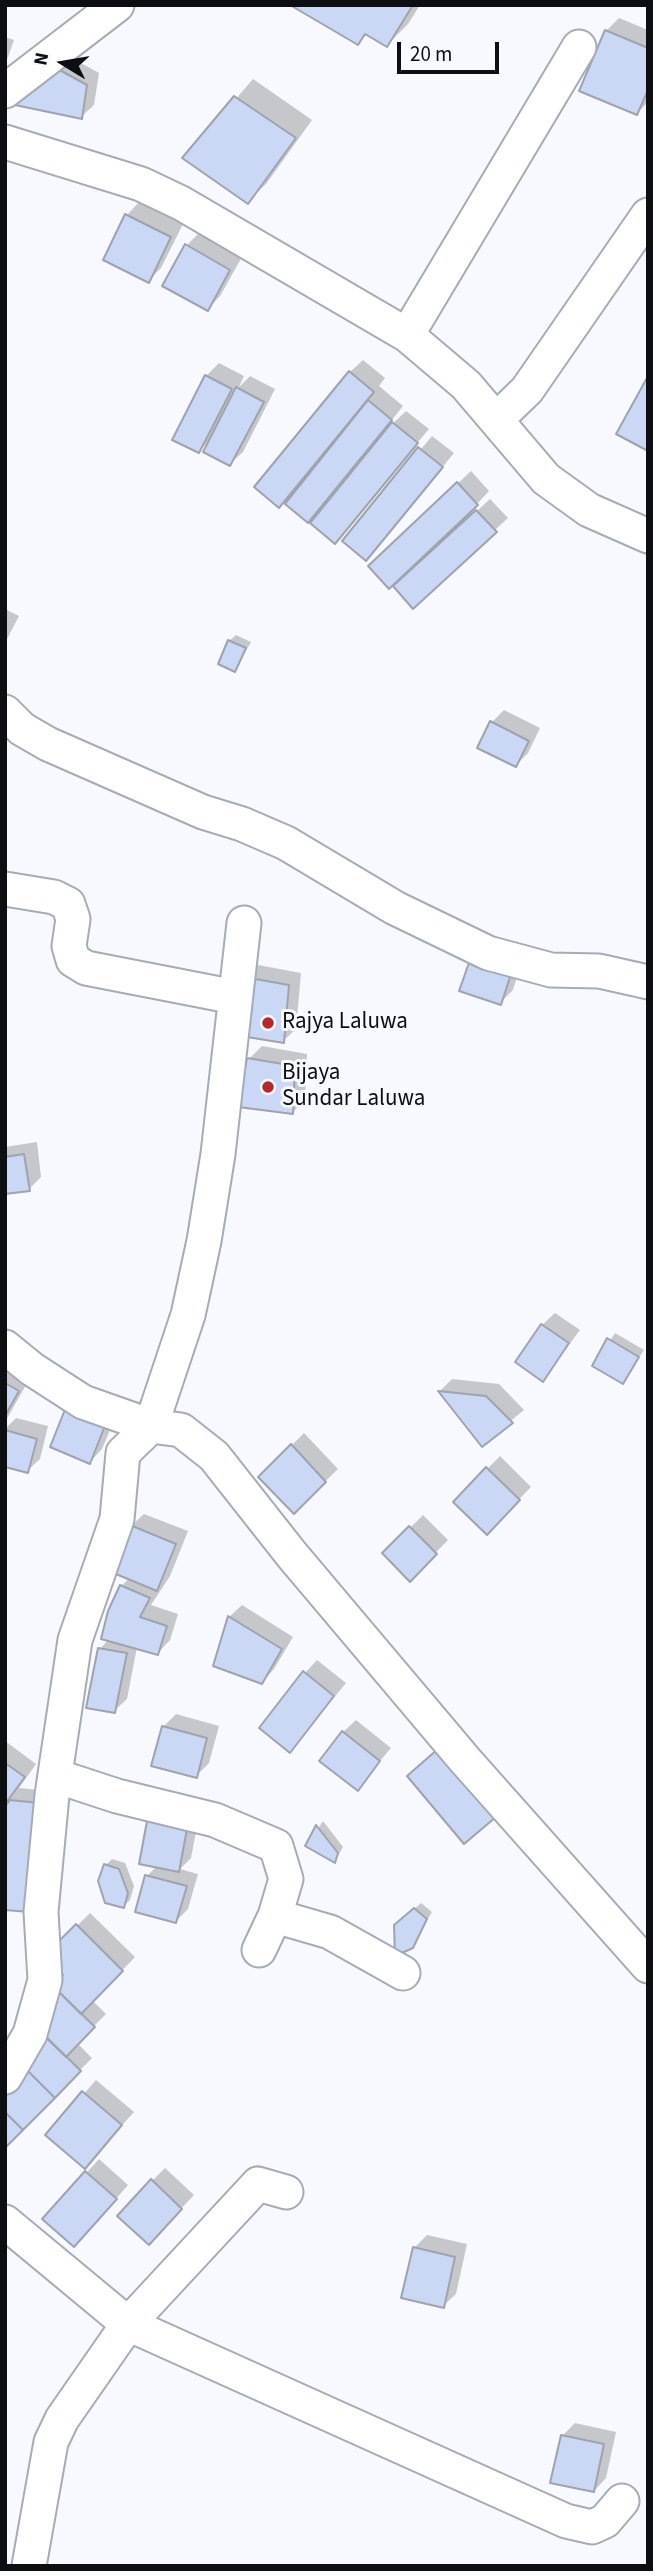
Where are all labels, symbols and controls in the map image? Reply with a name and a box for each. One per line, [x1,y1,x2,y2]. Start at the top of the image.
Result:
north arrow [28,28,98,98]
scale bar [401,28,503,72]
text: 20 m [410,39,452,69]
text: N [27,50,56,68]
place label: Rajya Laluwa [282,1009,408,1037]
marker: Rajya Laluwa [260,1015,276,1031]
place label: Bijaya Sundar Laluwa [282,1060,425,1114]
marker: Bijaya Sundar Laluwa [260,1079,276,1095]

